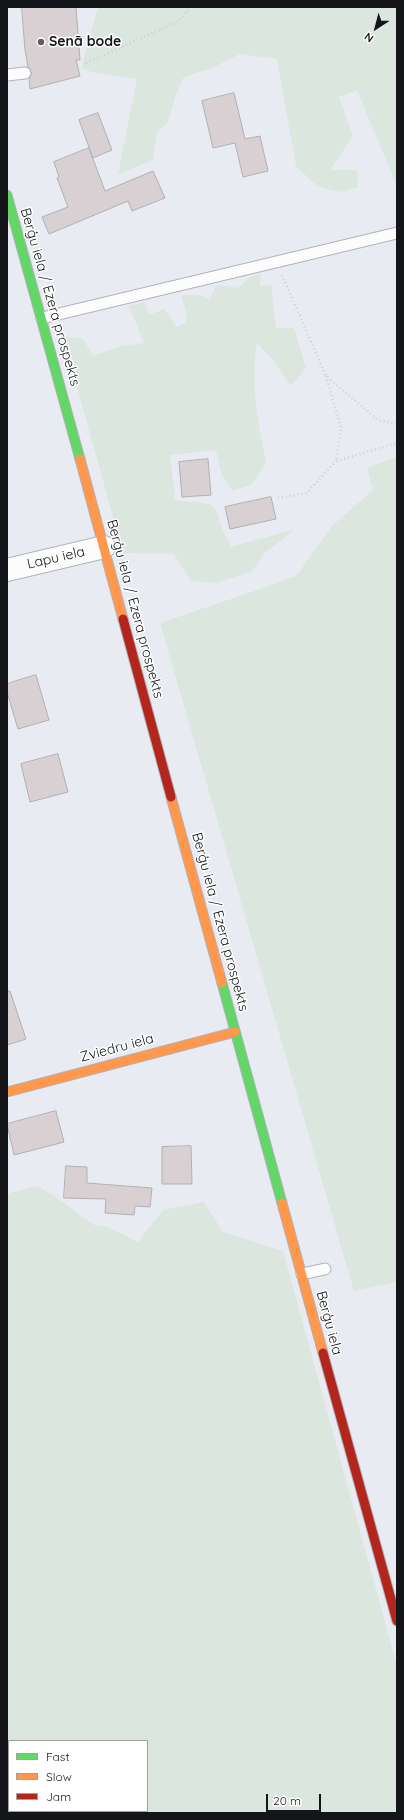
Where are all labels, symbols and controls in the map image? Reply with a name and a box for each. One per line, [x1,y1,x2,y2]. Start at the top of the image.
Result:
north arrow [356,8,396,48]
text: N [362,30,376,46]
place label: Senā bode [49,34,121,50]
marker: Senā bode [36,37,46,47]
street label: Berģu iela / Ezera prospekts [16,206,84,388]
street label: Berģu iela / Ezera prospekts [103,518,167,700]
street label: Lapu iela [25,543,87,573]
street label: Berģu iela / Ezera prospekts [188,831,252,1013]
street label: Zviedru iela [78,1030,156,1066]
street label: Berģu iela [312,1289,346,1357]
legend [8,1740,148,1812]
text: Fast [46,1749,70,1764]
text: Slow [46,1769,72,1784]
scale bar [268,1786,323,1812]
text: Jam [46,1789,71,1804]
text: 20 m [273,1793,301,1808]

